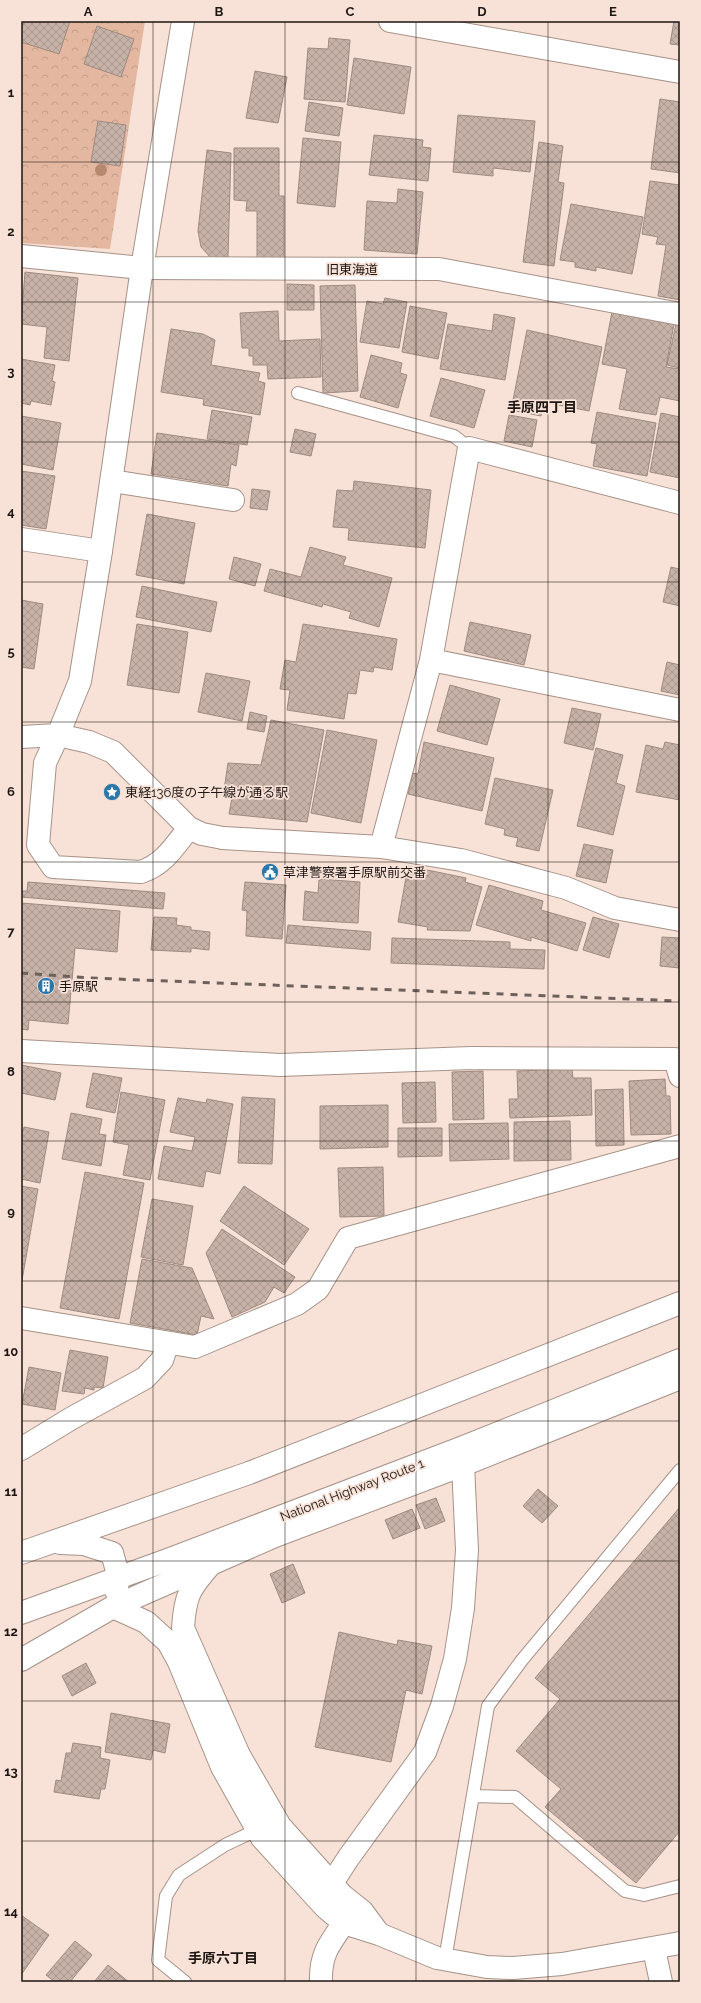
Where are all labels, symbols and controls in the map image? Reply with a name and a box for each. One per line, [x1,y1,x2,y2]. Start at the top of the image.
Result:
text: A [84,4,93,19]
text: B [215,4,224,19]
text: C [346,4,355,19]
text: D [477,4,487,19]
text: E [609,4,617,19]
text: 1 [8,85,15,100]
text: 2 [7,224,15,239]
street label: 旧東海道 [326,262,378,277]
text: 3 [7,364,15,379]
district label: 手原四丁目 [507,399,577,415]
text: 4 [7,504,15,519]
text: 5 [7,644,15,659]
place icon: 東経136度の子午線が通る駅 [102,782,122,802]
text: 6 [7,784,15,799]
place label: 東経136度の子午線が通る駅 [125,785,288,800]
public building icon: 草津警察署手原駅前交番 [260,862,280,882]
place label: 草津警察署手原駅前交番 [283,865,426,880]
text: 7 [7,924,15,939]
building icon: 手原駅 [36,976,56,996]
place label: 手原駅 [59,979,98,994]
text: 8 [7,1064,15,1079]
text: 9 [7,1204,15,1219]
text: 10 [4,1344,18,1359]
street label: National Highway Route 1 [278,1455,426,1524]
text: 11 [5,1484,18,1499]
text: 12 [4,1624,18,1639]
text: 13 [4,1764,18,1779]
text: 14 [4,1904,18,1919]
district label: 手原六丁目 [188,1950,258,1966]

